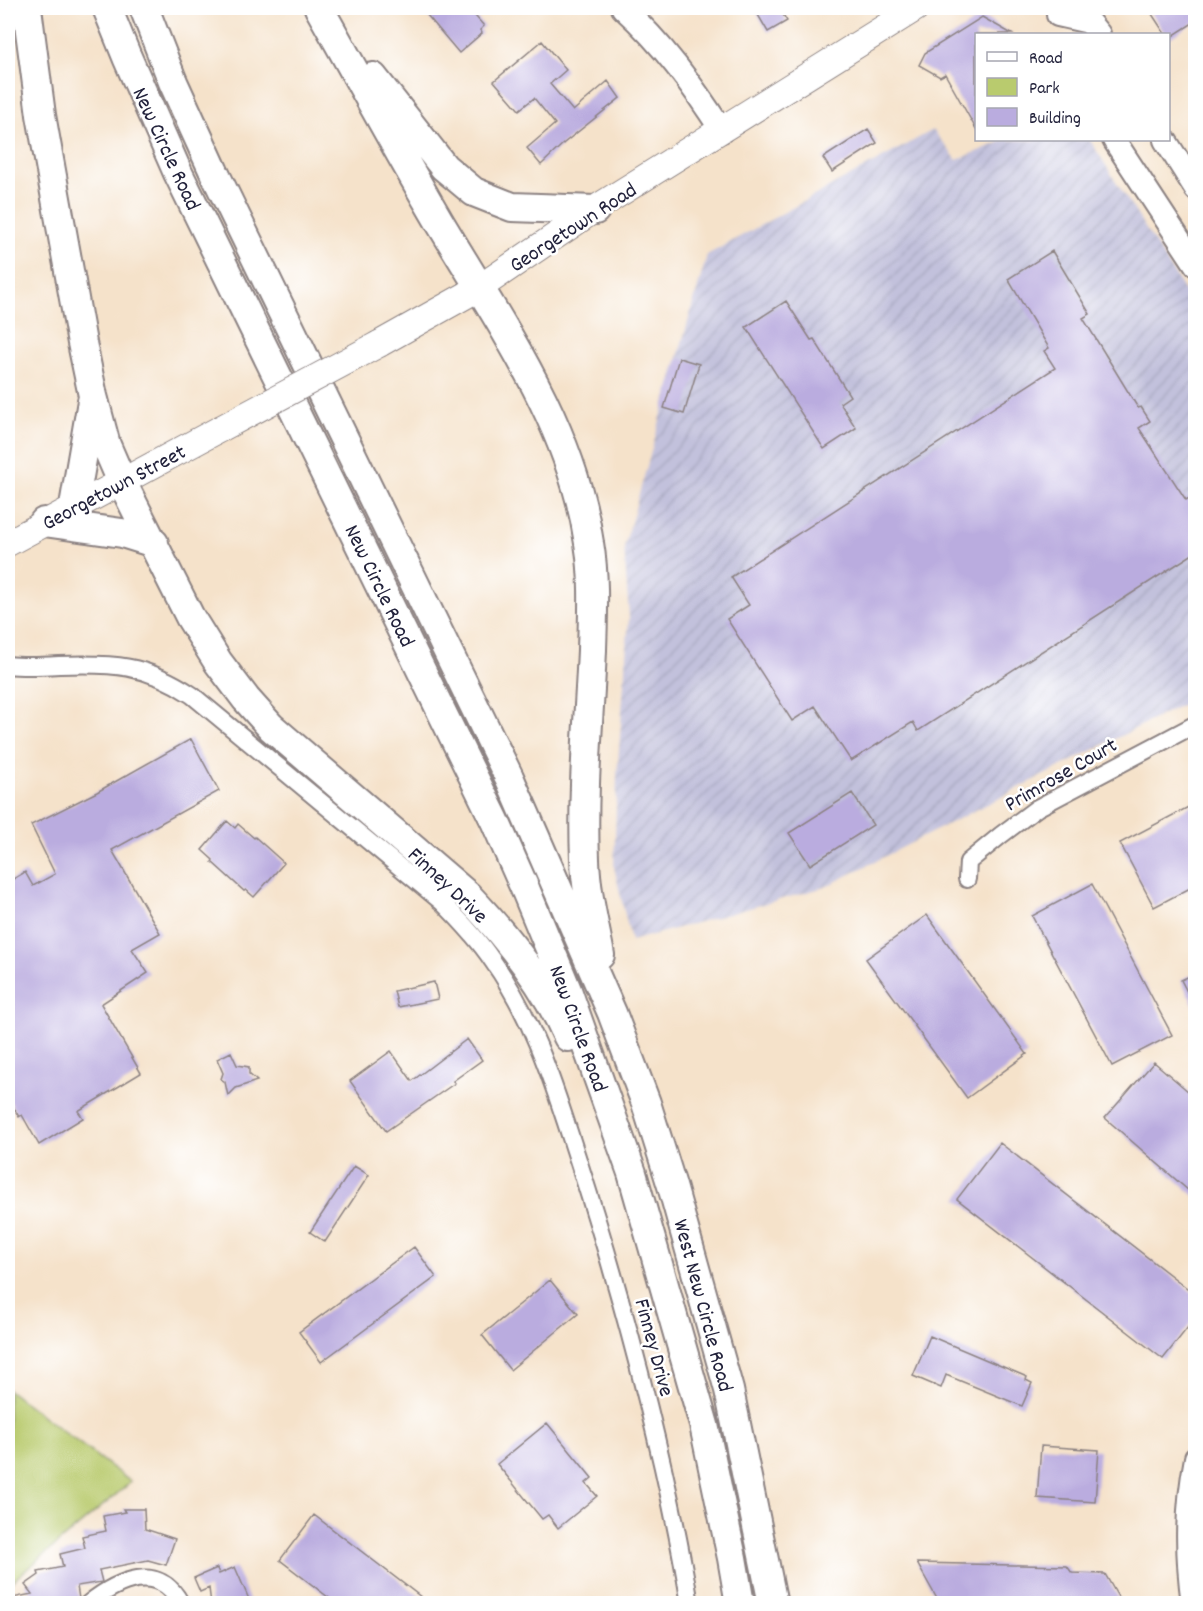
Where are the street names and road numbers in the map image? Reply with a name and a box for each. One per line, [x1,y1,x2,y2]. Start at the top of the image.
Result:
street label: New Circle Road [123,83,207,216]
street label: Georgetown Road [504,176,644,282]
street label: Georgetown Street [37,438,192,540]
street label: New Circle Road [335,520,421,653]
street label: Primrose Court [1000,731,1124,821]
street label: Finney Drive [399,841,494,932]
street label: New Circle Road [539,962,614,1097]
street label: West New Circle Road [664,1216,740,1396]
street label: Finney Drive [625,1295,681,1400]

